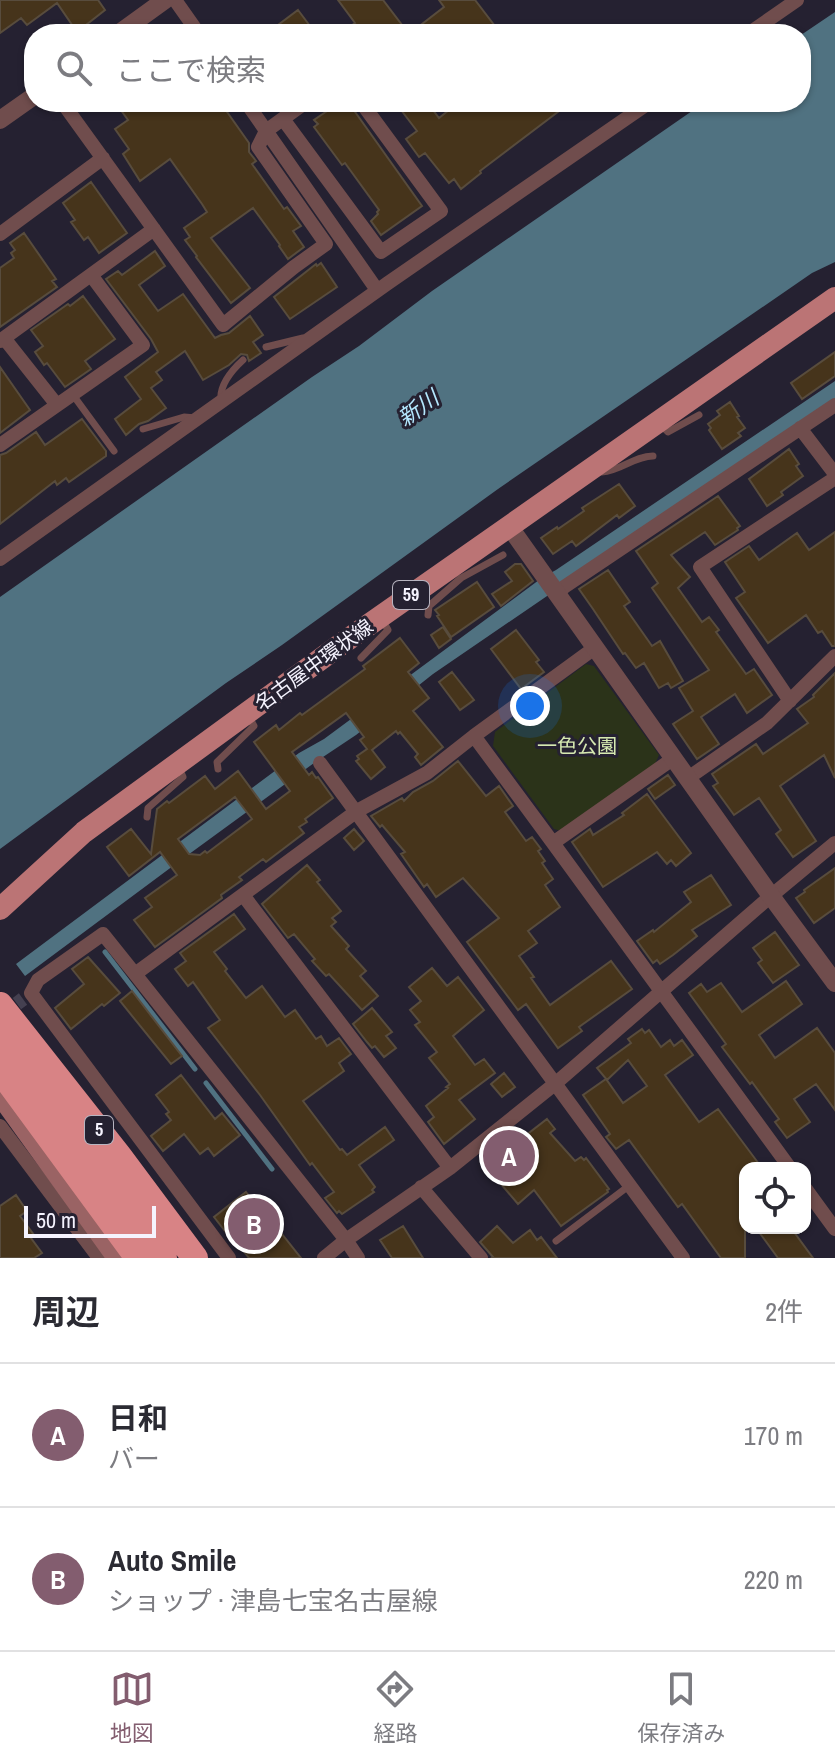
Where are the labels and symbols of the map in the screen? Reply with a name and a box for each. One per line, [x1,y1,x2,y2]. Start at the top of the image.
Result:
water label: 新川 [391,382,446,433]
road number: 59 [393,581,429,609]
street label: 名古屋中環状線 [249,613,378,717]
your location [510,686,550,726]
park label: 一色公園 [537,732,617,759]
road number: 5 [85,1116,113,1144]
pin: A [483,1126,535,1186]
pin: B [228,1194,280,1254]
scale bar [24,1202,156,1238]

